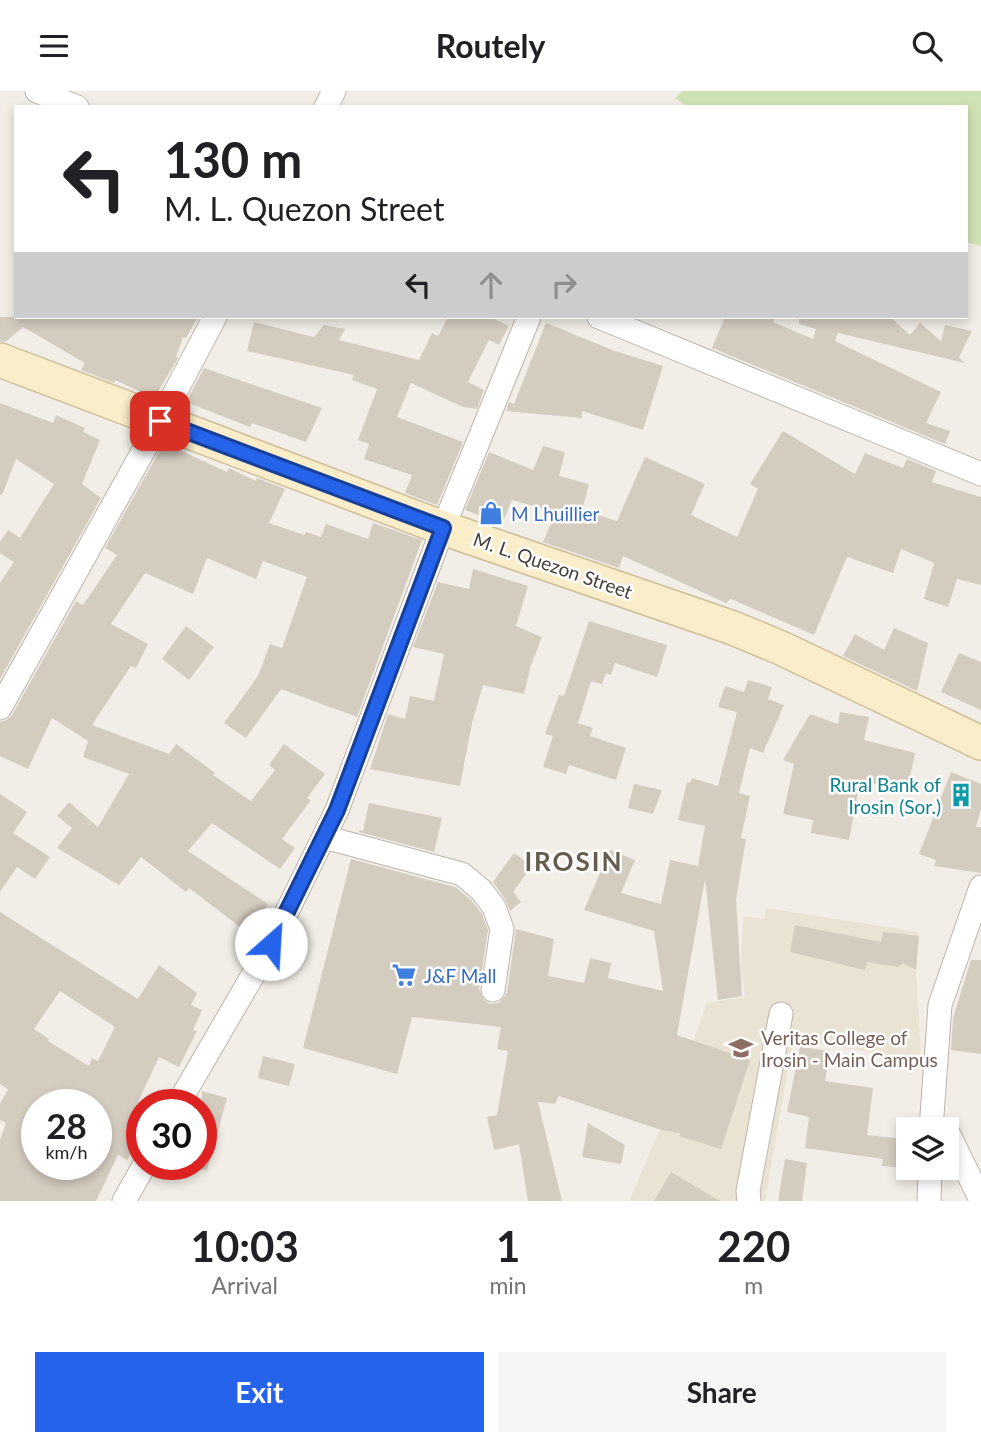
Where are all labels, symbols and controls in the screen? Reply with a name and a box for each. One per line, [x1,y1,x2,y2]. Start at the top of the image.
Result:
text: Routely [436,26,545,65]
icon: menu [35,27,73,65]
icon: search [908,27,946,65]
text: 130 m [164,130,302,188]
icon: left [49,133,140,224]
text: M. L. Quezon Street [164,189,444,228]
icon: left [399,266,437,304]
icon: ahead [472,266,510,304]
icon: right [545,266,583,304]
pin [130,391,190,451]
icon: arrive [141,402,179,440]
shop icon: M Lhuillier [477,499,505,527]
place label: M Lhuillier [511,502,600,525]
street label: M. L. Quezon Street [471,527,636,603]
place label: Rural Bank of Irosin (Sor.) [829,773,941,818]
building icon: Rural Bank of Irosin (Sor.) [947,781,975,809]
district label: IROSIN [524,845,624,877]
position arrow [234,907,308,981]
supermarket icon: J&F Mall [390,961,418,989]
place label: J&F Mall [424,964,497,987]
place label: Veritas College of Irosin - Main Campus [761,1026,938,1071]
school or university icon: Veritas College of Irosin - Main Campus [727,1034,755,1062]
speed limit sign: 30 [126,1089,217,1180]
text: 28 [46,1104,87,1146]
map controls [896,1117,959,1180]
button: layers [896,1117,959,1180]
text: km/h [45,1141,88,1163]
text: 10:03 [191,1221,299,1271]
text: 1 [496,1221,520,1271]
text: 220 [717,1221,790,1271]
text: Arrival [212,1271,278,1299]
text: min [489,1271,527,1299]
text: m [744,1271,763,1299]
button: Exit [35,1352,484,1432]
button: Share [498,1352,946,1432]

